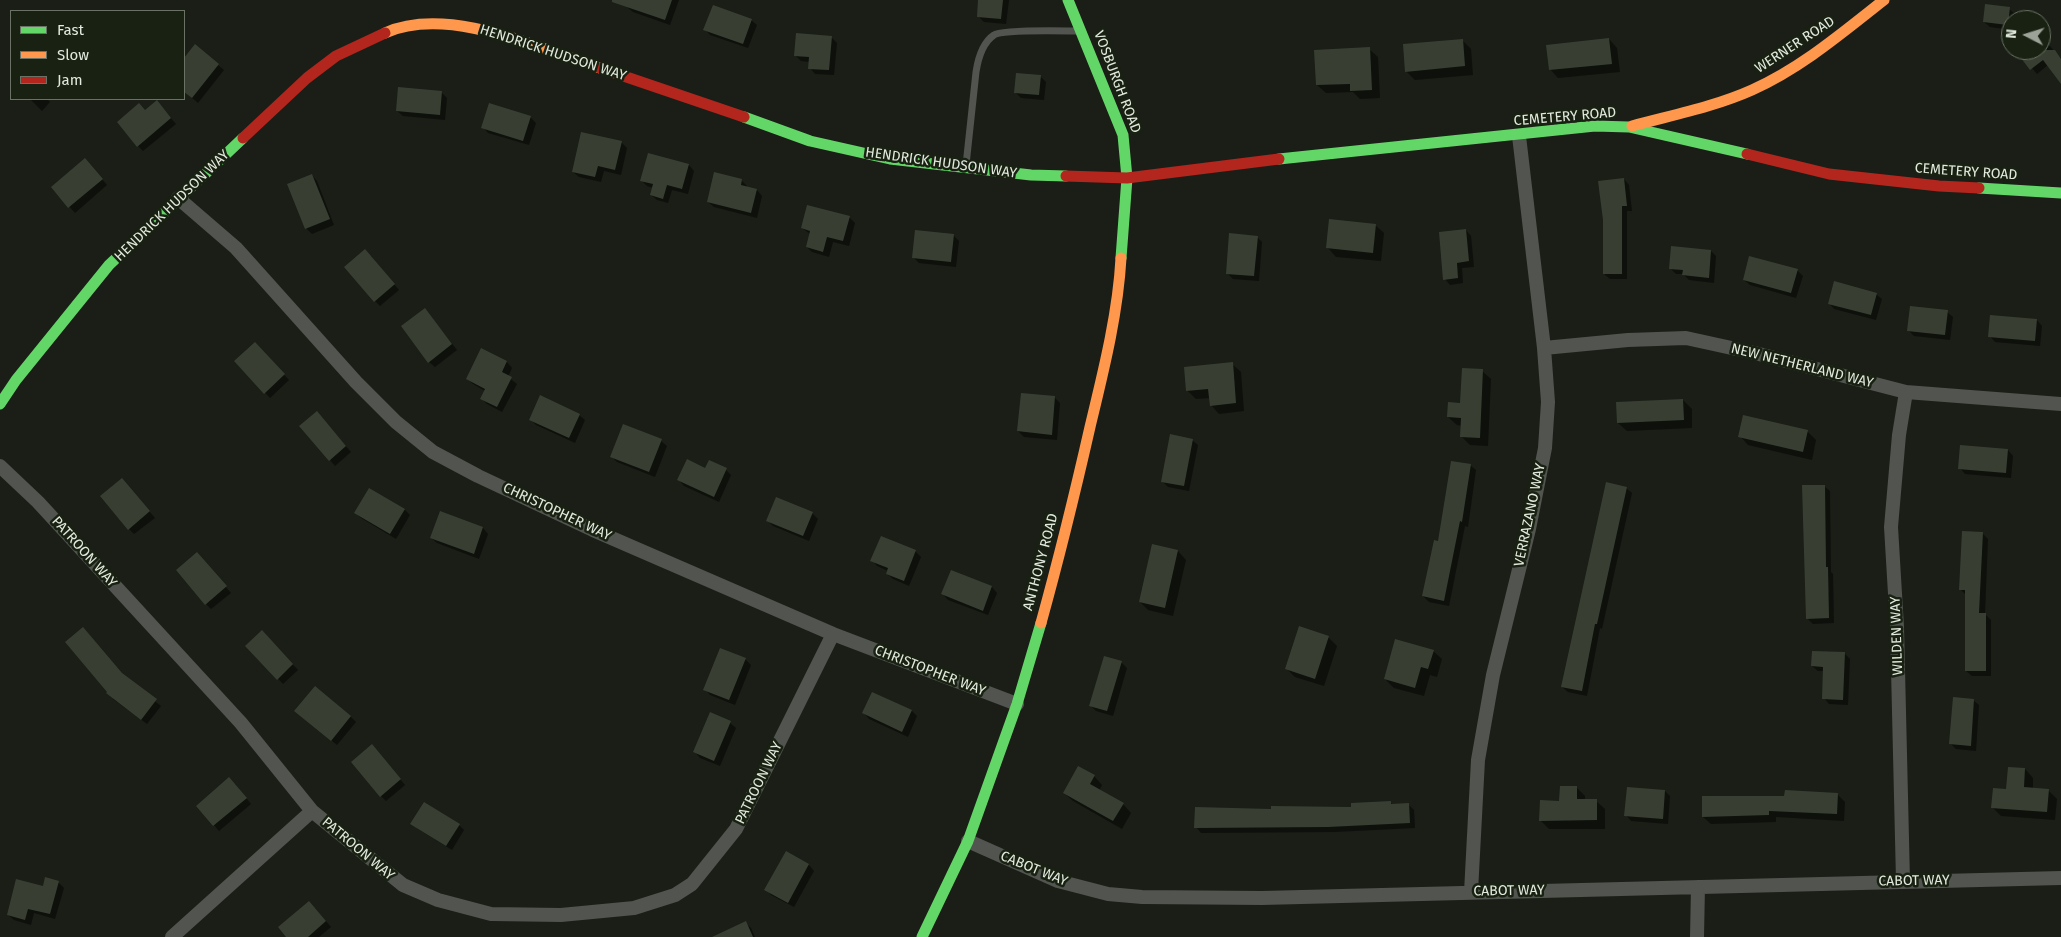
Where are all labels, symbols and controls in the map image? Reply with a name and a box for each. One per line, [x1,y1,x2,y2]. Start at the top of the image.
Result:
legend [10,10,185,100]
north arrow [2001,10,2051,60]
street label: WERNER ROAD [1752,13,1838,77]
text: Fast [57,21,84,39]
street label: HENDRICK HUDSON WAY [478,21,628,85]
text: N [2003,28,2020,39]
street label: VOSBURGH ROAD [1090,29,1144,135]
text: Slow [57,46,89,64]
text: Jam [57,71,83,89]
street label: CEMETERY ROAD [1513,104,1617,130]
street label: HENDRICK HUDSON WAY [864,144,1018,182]
street label: HENDRICK HUDSON WAY [111,147,233,265]
street label: CEMETERY ROAD [1914,160,2018,184]
street label: NEW NETHERLAND WAY [1729,340,1875,392]
street label: VERRAZANO WAY [1511,462,1549,568]
street label: CHRISTOPHER WAY [500,480,614,544]
street label: ANTHONY ROAD [1020,512,1062,612]
street label: PATROON WAY [48,513,120,591]
street label: WILDEN WAY [1887,596,1907,676]
street label: CHRISTOPHER WAY [872,642,988,700]
street label: PATROON WAY [732,739,786,827]
street label: PATROON WAY [318,814,398,884]
street label: CABOT WAY [998,848,1070,890]
street label: CABOT WAY [1878,872,1950,890]
street label: CABOT WAY [1473,882,1545,900]

